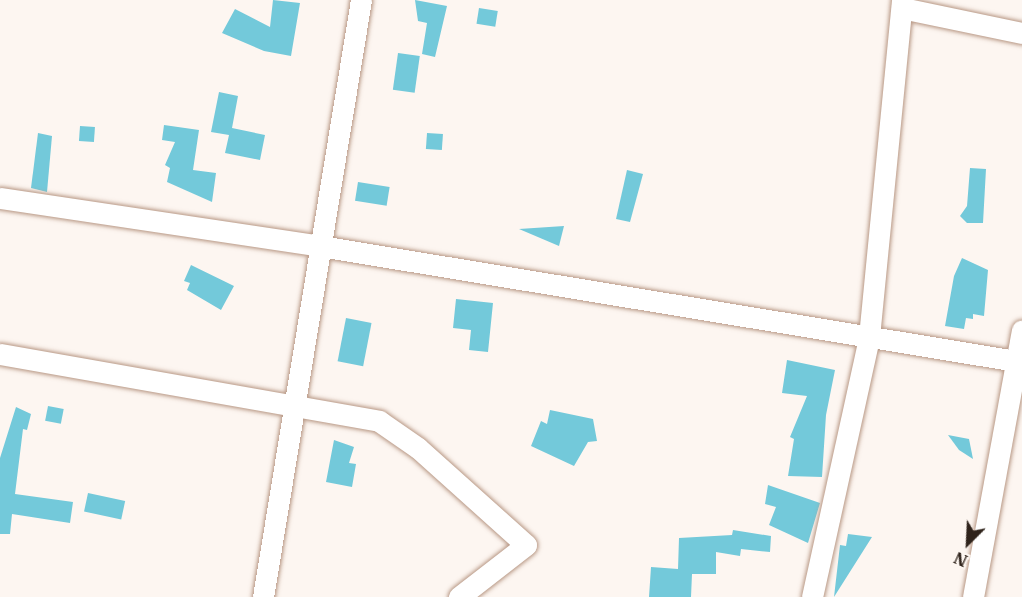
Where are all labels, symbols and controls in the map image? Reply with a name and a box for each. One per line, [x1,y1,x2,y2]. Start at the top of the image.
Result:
north arrow [938,513,998,573]
text: N [951,548,971,571]

